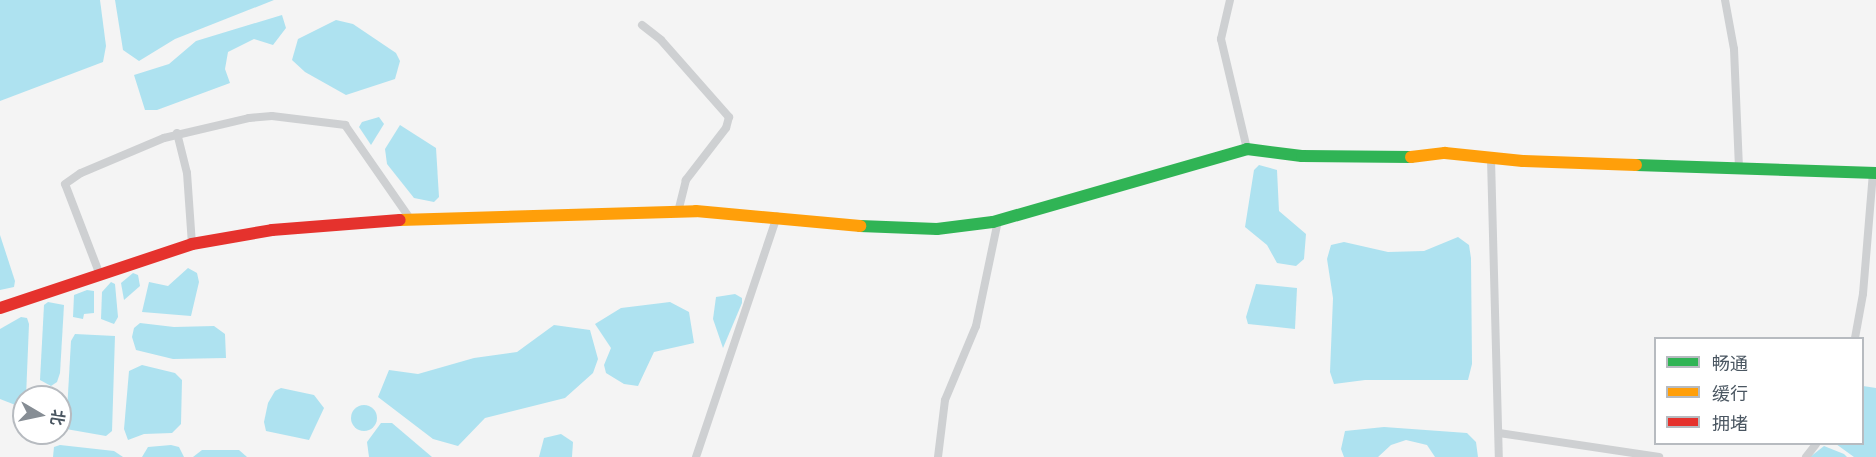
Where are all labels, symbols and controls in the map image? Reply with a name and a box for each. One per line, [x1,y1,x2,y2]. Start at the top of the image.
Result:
legend [1654,337,1864,445]
text: 畅通 [1712,353,1748,374]
text: 缓行 [1712,383,1748,404]
north arrow [12,385,72,445]
text: 北 [48,408,68,427]
text: 拥堵 [1712,413,1748,434]

